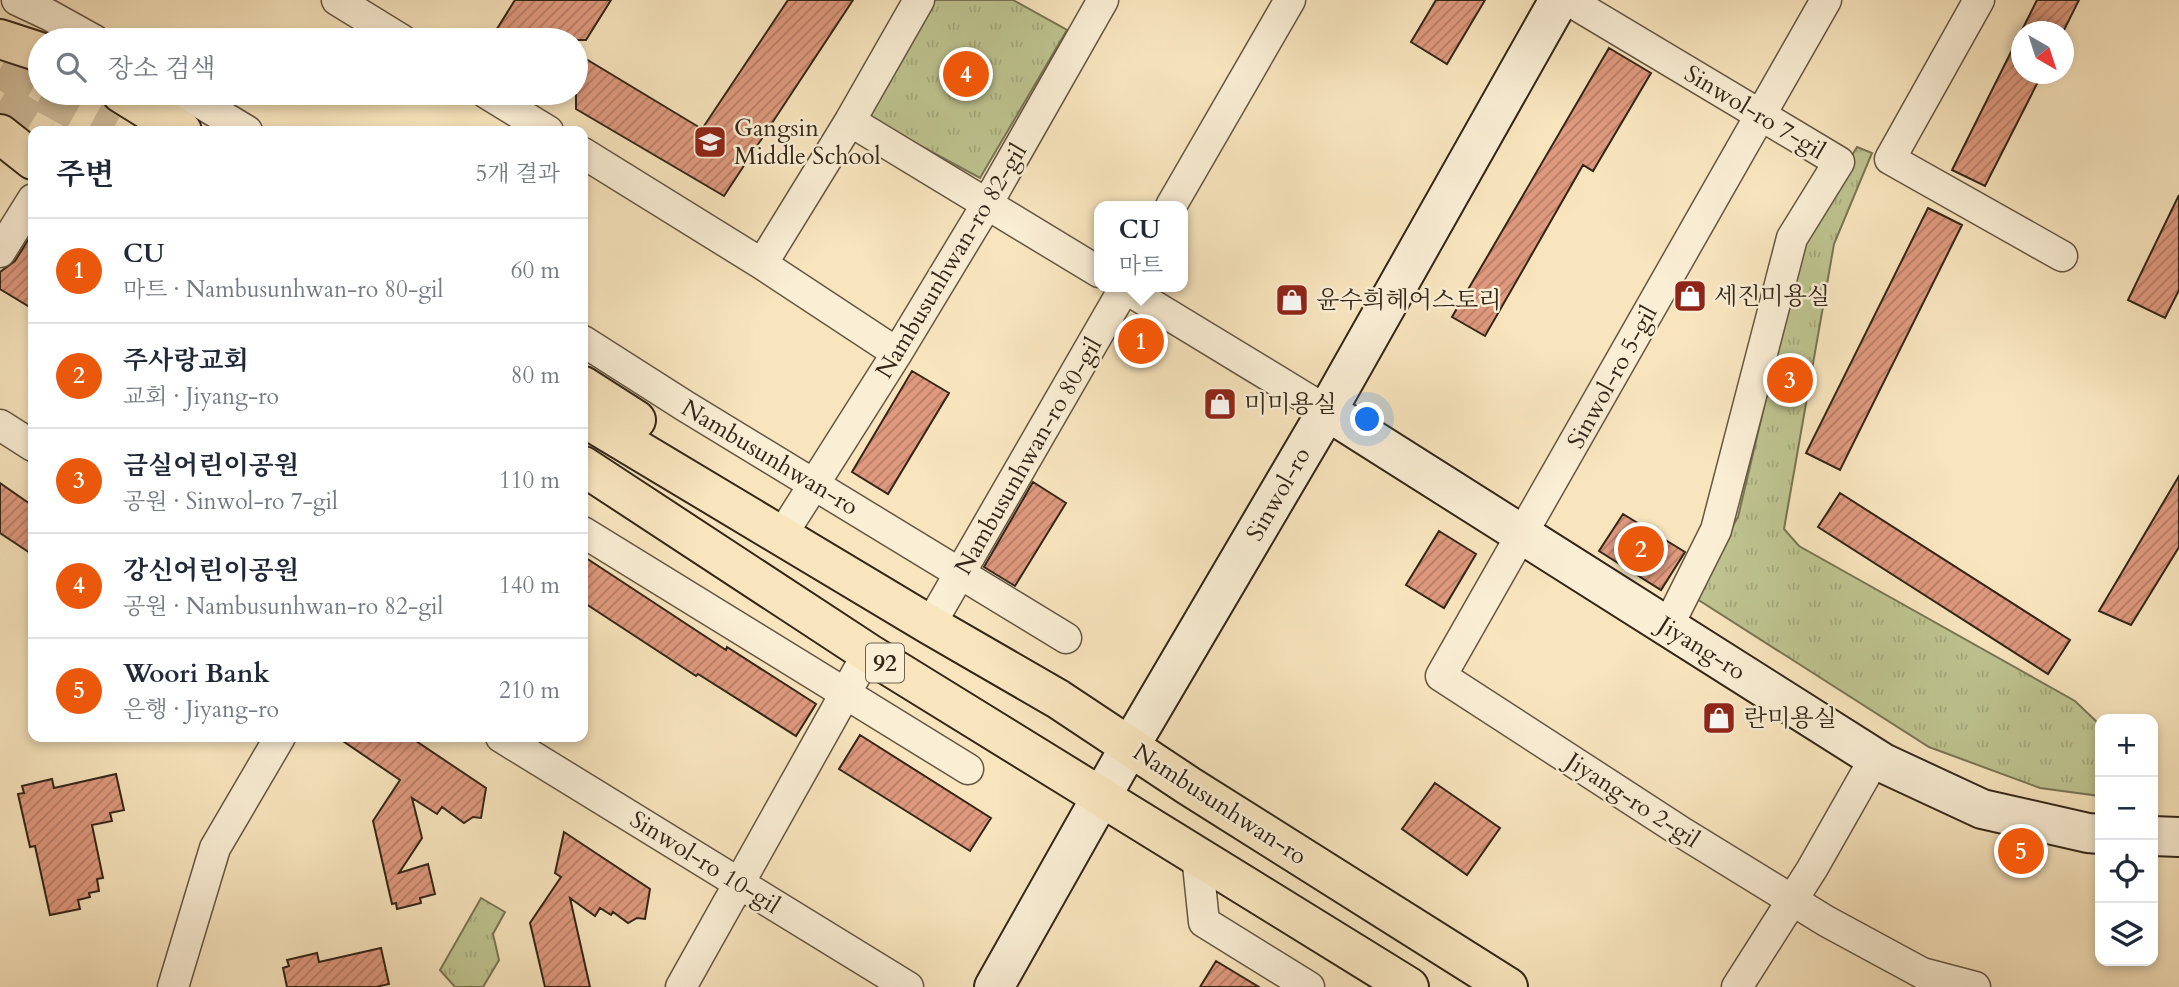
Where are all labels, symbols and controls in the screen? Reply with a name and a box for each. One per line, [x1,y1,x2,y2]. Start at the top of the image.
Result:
north arrow [2011,21,2074,84]
search box [28,28,588,105]
icon: search [52,48,90,86]
pin: 4 [943,48,989,100]
text: 장소 검색 [108,51,215,86]
street label: Sinwol-ro 7-gil [1678,57,1831,167]
place label: Gangsin Middle School [734,112,881,173]
school or university icon: Gangsin Middle School [691,123,729,161]
street label: Nambusunhwan-ro 82-gil [868,138,1035,385]
text: 주변 [56,154,114,195]
text: 5개 결과 [475,158,560,189]
popup [1094,201,1188,292]
text: CU [1119,212,1160,247]
text: CU [123,236,164,271]
text: 마트 [1119,250,1163,281]
text: 1 [73,255,85,286]
text: 60 m [511,255,560,286]
text: 마트 · Nambusunhwan-ro 80-gil [123,274,443,305]
shop icon: 세진미용실 [1671,277,1709,315]
place label: 세진미용실 [1714,280,1830,313]
shop icon: 윤수희헤어스토리 [1273,281,1311,319]
place label: 윤수희헤어스토리 [1316,284,1501,317]
street label: Sinwol-ro 5-gil [1559,300,1665,455]
pin: 1 [1118,315,1164,367]
street label: Nambusunhwan-ro 80-gil [947,332,1110,581]
text: 주사랑교회 [123,343,249,378]
pin: 3 [1767,354,1813,406]
text: 2 [73,360,85,391]
text: 80 m [511,360,560,391]
text: 교회 · Jiyang-ro [123,381,279,412]
shop icon: 미미용실 [1201,385,1239,423]
place label: 미미용실 [1244,388,1337,421]
street label: Nambusunhwan-ro [675,392,864,523]
your location [1350,402,1384,436]
street label: Sinwol-ro [1238,441,1319,547]
text: 금실어린이공원 [123,448,299,483]
text: 3 [73,465,85,496]
text: 110 m [499,465,560,496]
text: 공원 · Sinwol-ro 7-gil [123,486,338,517]
pin: 2 [1618,523,1664,575]
text: 강신어린이공원 [123,553,299,588]
text: 4 [73,570,85,601]
text: 140 m [499,570,560,601]
text: 공원 · Nambusunhwan-ro 82-gil [123,591,443,622]
street label: Jiyang-ro [1649,607,1752,688]
road number: 92 [866,643,904,682]
text: Woori Bank [123,656,270,691]
text: 5 [73,675,85,706]
text: 210 m [499,675,560,706]
text: 은행 · Jiyang-ro [123,694,279,725]
shop icon: 란미용실 [1700,699,1738,737]
place label: 란미용실 [1744,702,1837,735]
map controls [2095,714,2158,966]
button: + [2095,714,2158,777]
street label: Nambusunhwan-ro [1127,736,1313,873]
street label: Jiyang-ro 2-gil [1557,743,1706,856]
button: − [2095,777,2158,840]
street label: Sinwol-ro 10-gil [623,803,786,922]
pin: 5 [1998,825,2044,877]
button: locate [2095,840,2158,903]
button: layers [2095,903,2158,966]

